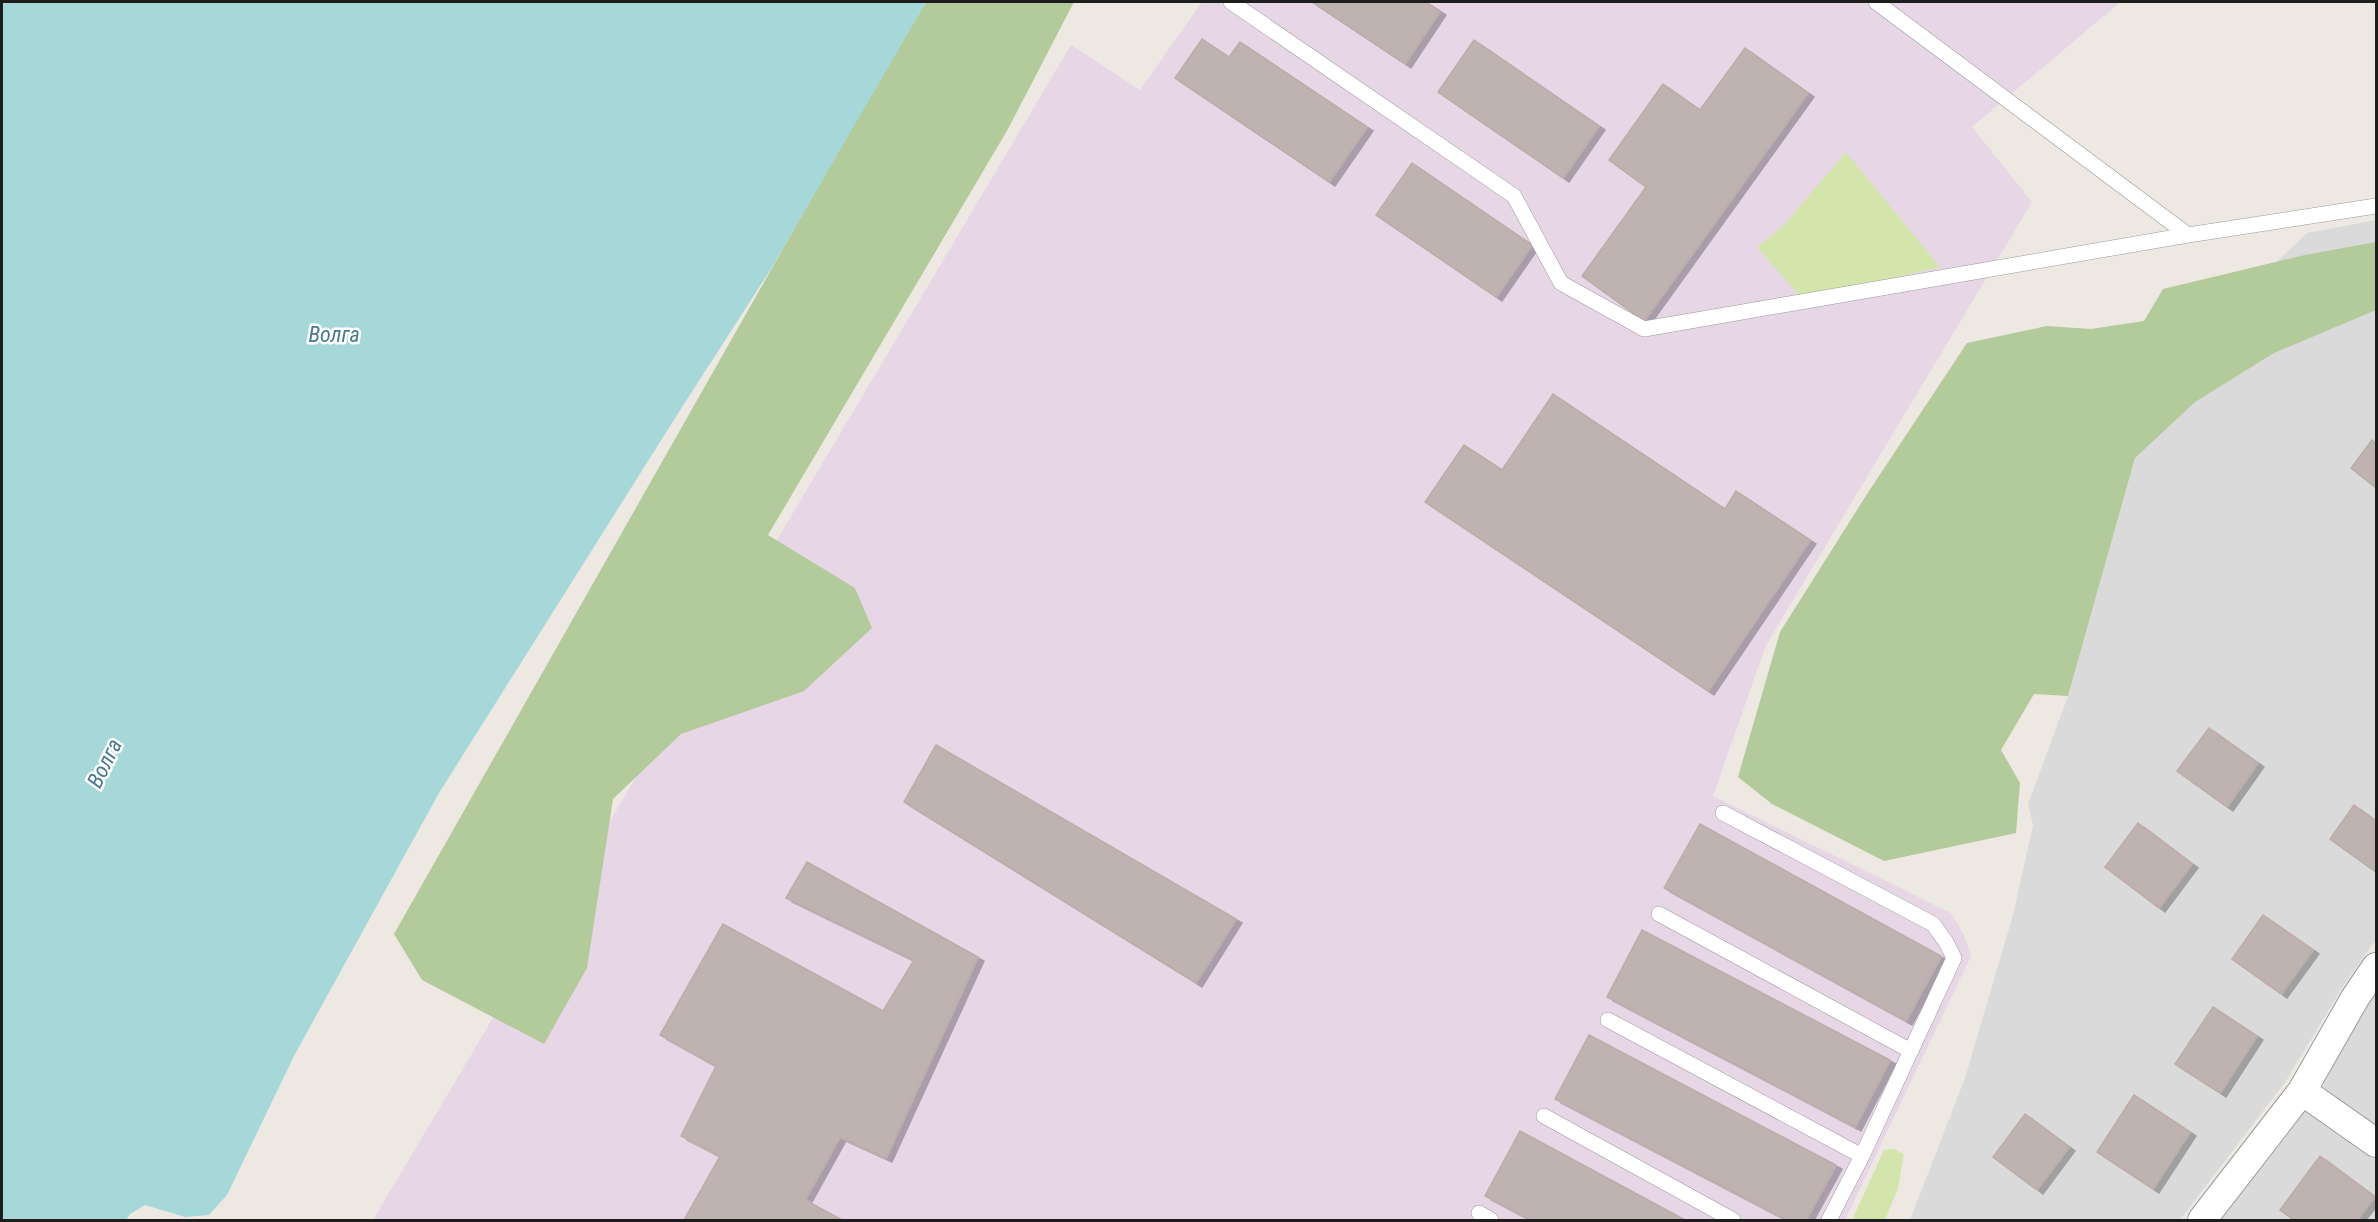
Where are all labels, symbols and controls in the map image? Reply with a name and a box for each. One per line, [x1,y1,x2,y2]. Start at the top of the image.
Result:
water label: Волга [308,322,360,347]
water label: Волга [82,735,127,792]

